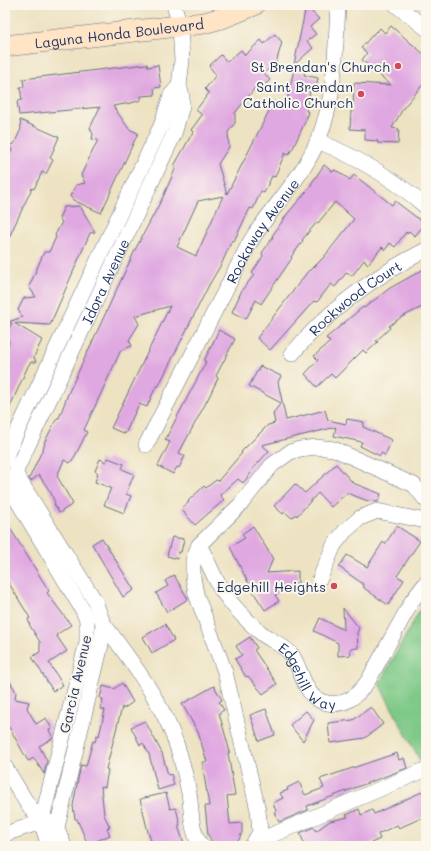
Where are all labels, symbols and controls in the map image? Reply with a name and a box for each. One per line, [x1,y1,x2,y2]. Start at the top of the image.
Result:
street label: Laguna Honda Boulevard [34,14,205,52]
place label: St Brendan's Church [251,57,390,76]
marker: St Brendan's Church [393,61,403,71]
place label: Saint Brendan Catholic Church [243,77,353,112]
marker: Saint Brendan Catholic Church [356,89,366,99]
street label: Rockaway Avenue [221,174,303,286]
street label: Idora Avenue [77,235,133,327]
street label: Rockwood Court [304,256,405,339]
place label: Edgehill Heights [217,577,326,596]
marker: Edgehill Heights [329,581,339,591]
street label: Garcia Avenue [54,633,96,735]
street label: Edgehill Way [275,638,337,713]

